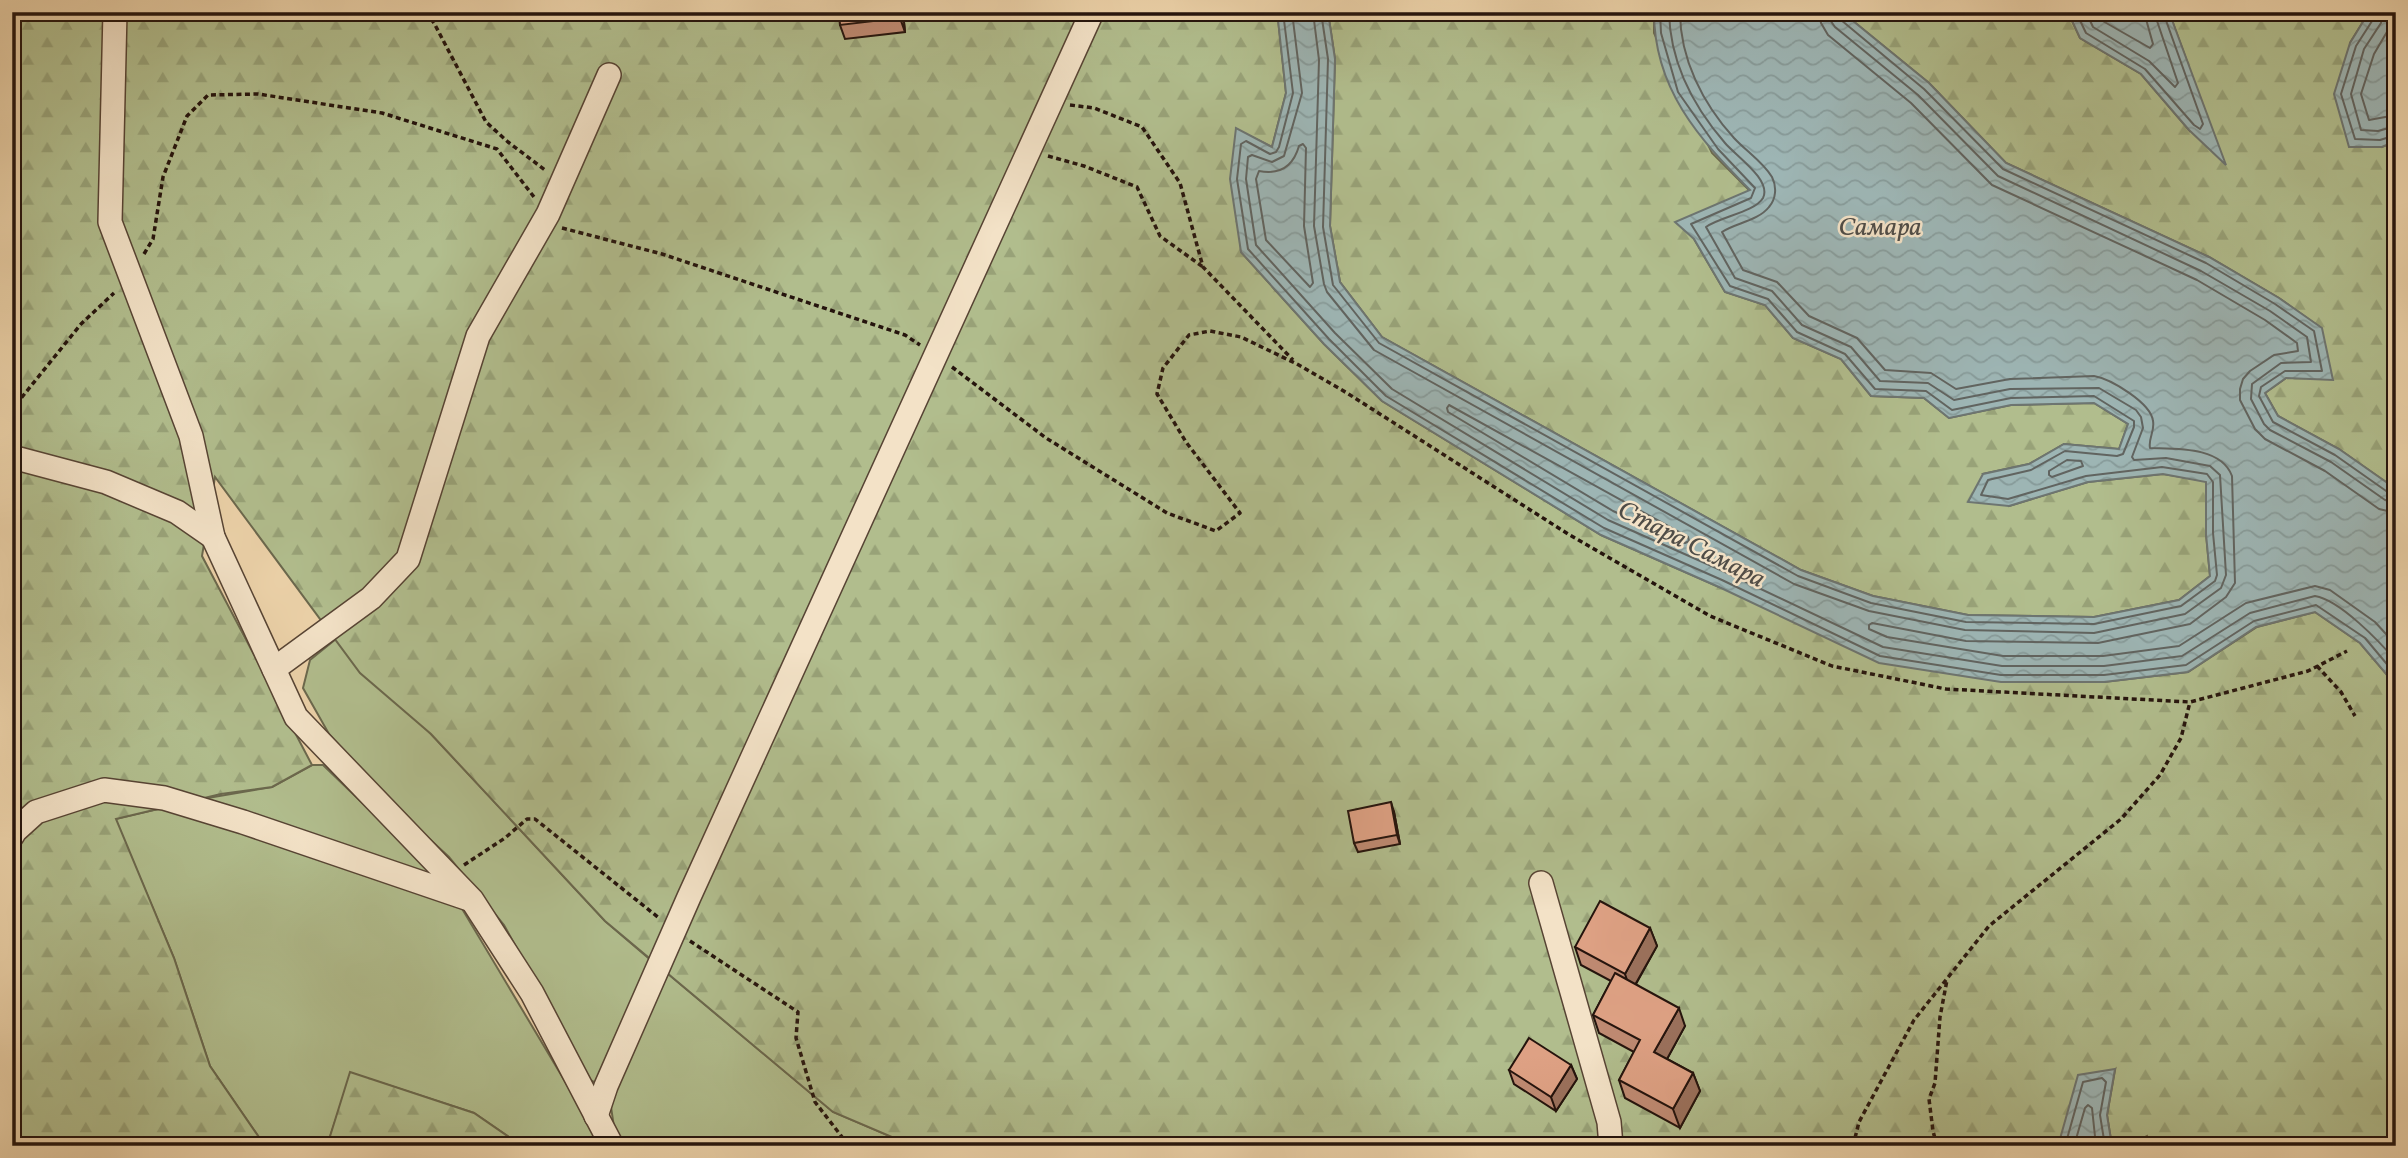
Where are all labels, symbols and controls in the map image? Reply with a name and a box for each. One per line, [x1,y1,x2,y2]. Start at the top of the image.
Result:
water label: Самара [1838,210,1922,246]
water label: Стара Самара [1611,492,1771,598]

